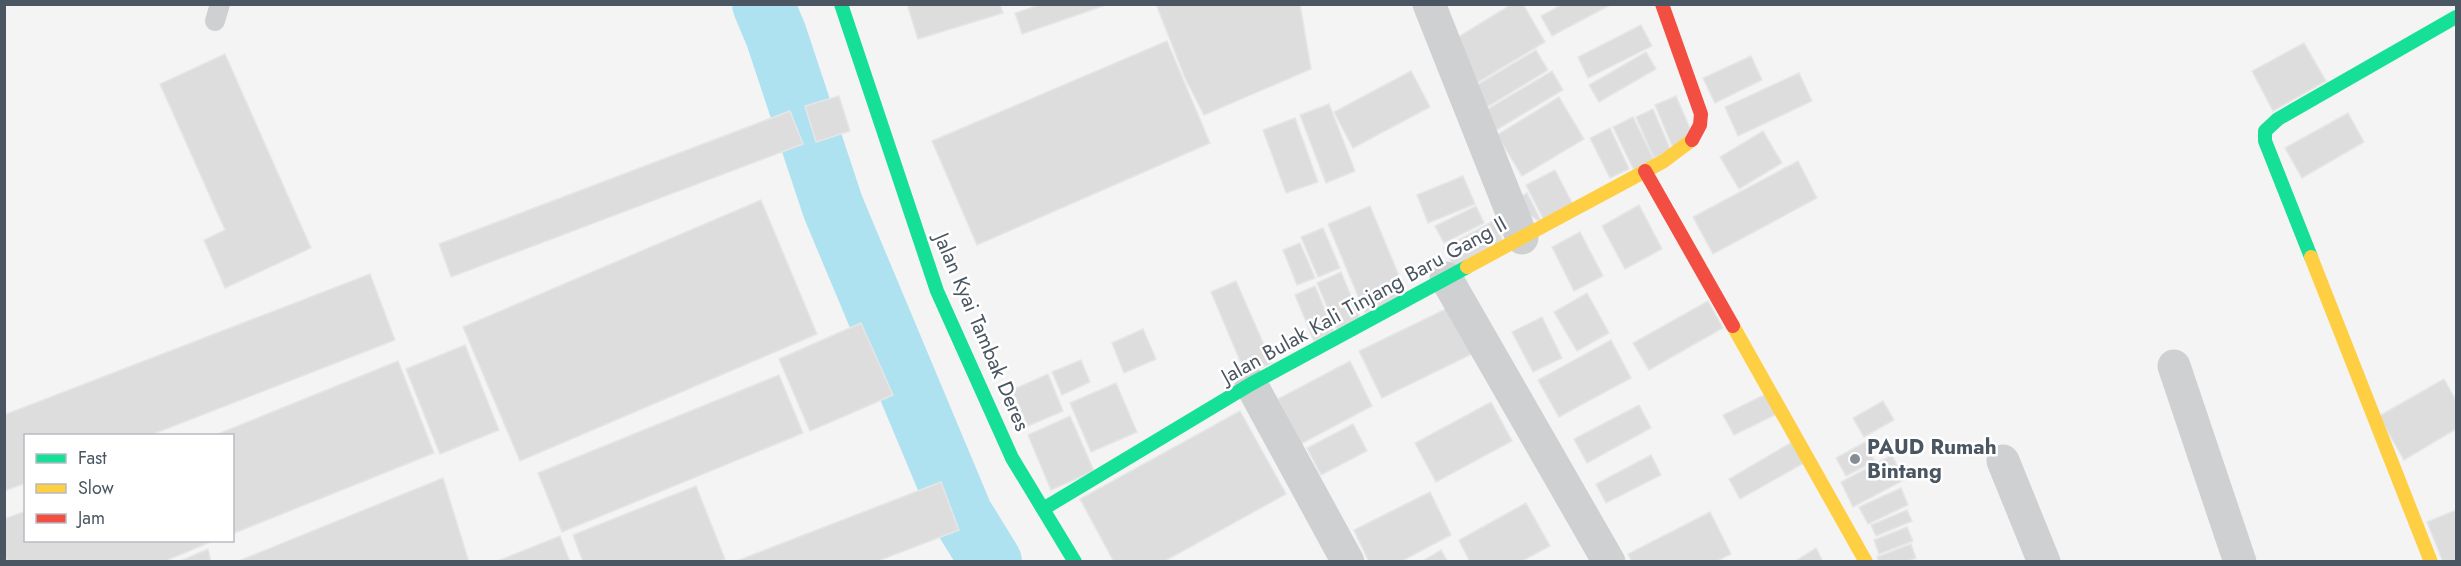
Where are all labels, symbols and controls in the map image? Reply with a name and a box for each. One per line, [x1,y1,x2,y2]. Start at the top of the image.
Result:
street label: Jalan Bulak Kali Tinjang Baru Gang II [1213,209,1512,393]
street label: Jalan Kyai Tambak Deres [926,226,1037,436]
place label: PAUD Rumah Bintang [1867,432,1997,486]
legend [24,434,234,542]
text: Fast [78,445,107,471]
marker: PAUD Rumah Bintang [1848,452,1862,466]
text: Slow [78,475,115,501]
text: Jam [76,505,105,531]

